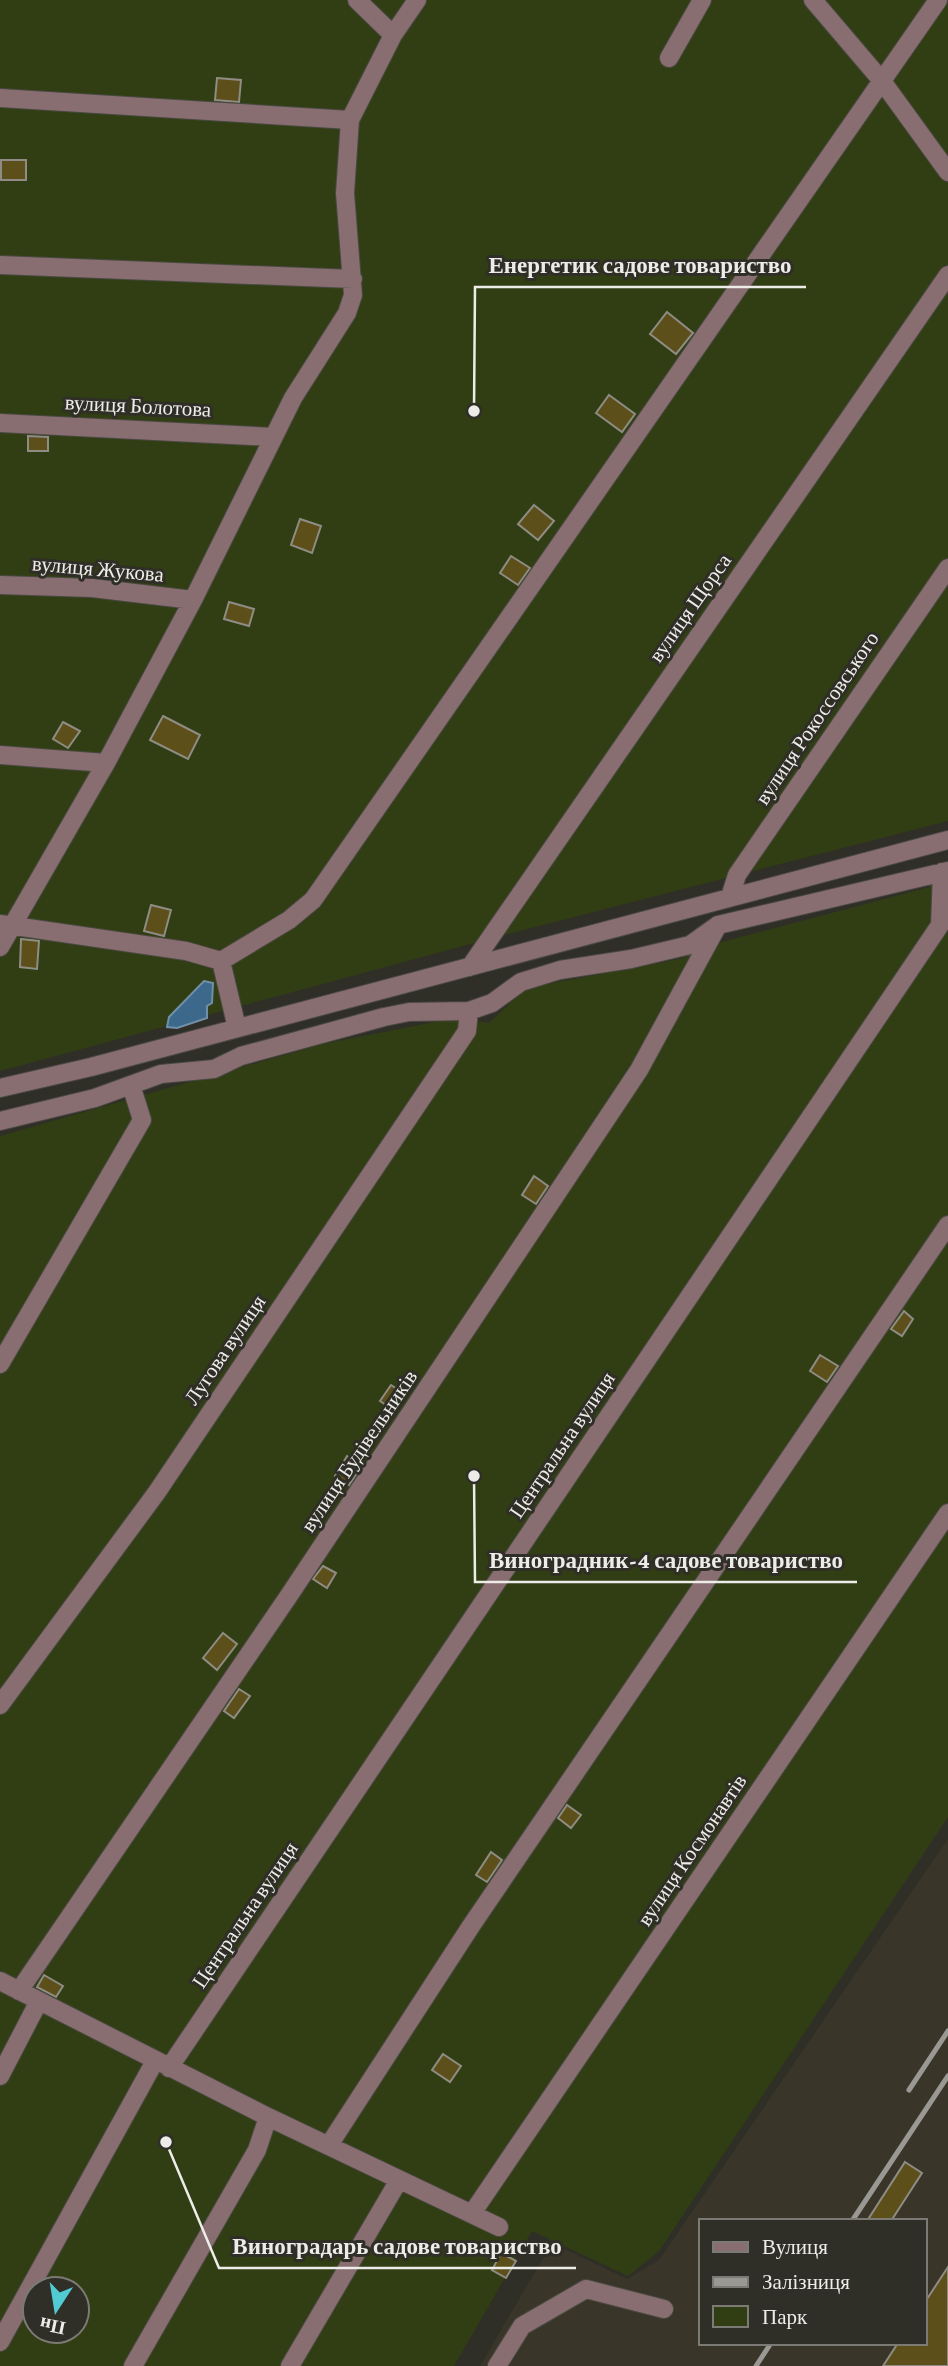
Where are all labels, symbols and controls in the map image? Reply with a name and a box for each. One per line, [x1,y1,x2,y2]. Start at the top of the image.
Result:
callout: Енергетик садове товариство [475,243,806,287]
text: Енергетик садове товариство [489,252,791,278]
street label: вулиця Болотова [64,390,213,422]
street label: вулиця Щорса [644,549,736,667]
street label: вулиця Жукова [31,551,166,587]
street label: вулиця Рокоссовського [750,627,884,809]
street label: Лугова вулиця [180,1290,271,1409]
street label: вулиця Будівельників [296,1365,422,1537]
street label: Центральна вулиця [504,1367,620,1523]
callout: Виноградник-4 садове товариство [475,1538,857,1582]
text: Виноградник-4 садове товариство [489,1547,843,1573]
street label: вулиця Космонавтів [632,1770,752,1930]
street label: Центральна вулиця [187,1837,303,1993]
legend [699,2219,927,2345]
callout: Виноградарь садове товариство [219,2224,576,2268]
text: Виноградарь садове товариство [232,2233,562,2259]
text: Вулиця [762,2235,828,2259]
text: Залізниця [762,2270,850,2294]
north arrow [21,2275,91,2345]
text: Парк [762,2305,808,2329]
text: Пн [38,2313,67,2339]

